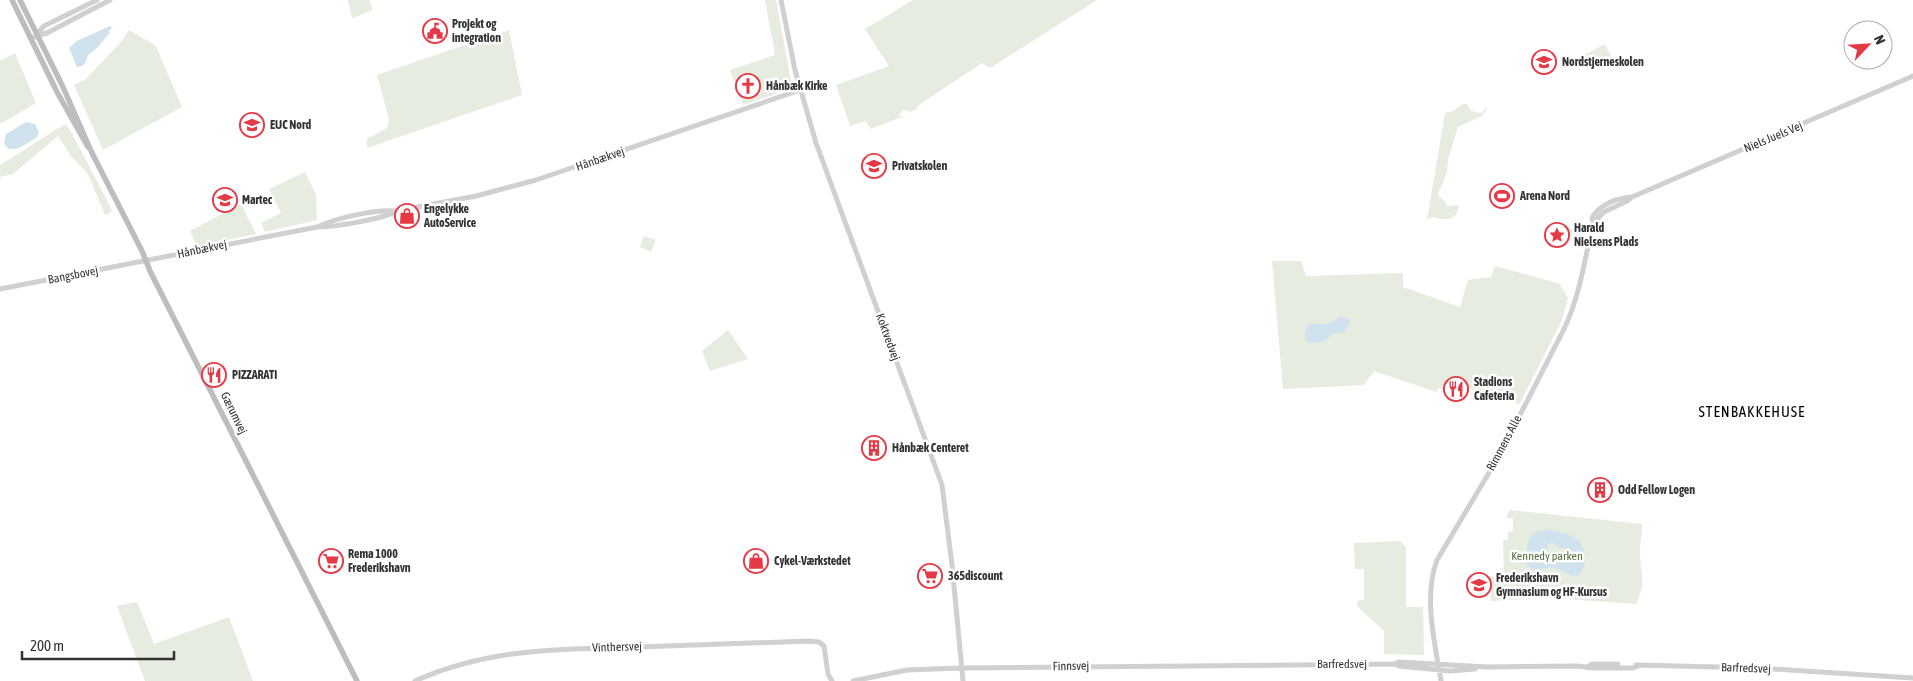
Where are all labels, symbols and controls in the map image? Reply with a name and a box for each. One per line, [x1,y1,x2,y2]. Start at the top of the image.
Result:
place label: Projekt og integration [452,17,501,45]
public building icon: Projekt og integration [422,18,448,44]
north arrow [1843,20,1893,70]
text: N [1871,32,1889,47]
school or university icon: Nordstjerneskolen [1531,49,1557,75]
place label: Nordstjerneskolen [1562,55,1644,69]
church icon: Hånbæk Kirke [735,73,761,99]
place label: Hånbæk Kirke [766,79,828,93]
school or university icon: EUC Nord [239,112,265,138]
place label: EUC Nord [270,118,311,132]
street label: Niels Juels Vej [1742,118,1804,156]
street label: Hånbækvej [574,144,626,174]
school or university icon: Privatskolen [861,153,887,179]
place label: Privatskolen [892,159,947,173]
sports icon: Arena Nord [1489,183,1515,209]
school or university icon: Martec [212,187,238,213]
place label: Arena Nord [1519,189,1570,203]
place label: Martec [242,193,273,207]
place label: Engelykke AutoService [423,202,477,230]
shop icon: Engelykke AutoService [394,203,420,229]
place label: Harald Nielsens Plads [1574,221,1639,249]
place icon: Harald Nielsens Plads [1544,222,1570,248]
street label: Hånbækvej [176,237,228,261]
street label: Bangsbovej [47,263,99,287]
street label: Koktvedvej [873,312,903,362]
restaurant icon: PIZZARATI [201,362,227,388]
place label: PIZZARATI [232,368,277,382]
place label: Stadions Cafeteria [1474,375,1515,403]
restaurant icon: Stadions Cafeteria [1443,376,1469,402]
street label: Gærumvej [218,390,250,436]
district label: STENBAKKEHUSE [1699,403,1805,420]
street label: Rimmens Alle [1484,413,1524,473]
building icon: Hånbæk Centeret [861,435,887,461]
place label: Hånbæk Centeret [892,441,969,455]
building icon: Odd Fellow Logen [1587,477,1613,503]
place label: Odd Fellow Logen [1618,483,1695,497]
place label: Rema 1000 Frederikshavn [348,547,411,575]
supermarket icon: Rema 1000 Frederikshavn [318,548,344,574]
shop icon: Cykel-Værkstedet [743,548,769,574]
park label: Kennedy parken [1511,549,1583,563]
place label: Cykel-Værkstedet [774,554,851,568]
supermarket icon: 365discount [917,563,943,589]
place label: 365discount [948,569,1003,583]
place label: Frederikshavn Gymnasium og HF-Kursus [1496,571,1608,599]
school or university icon: Frederikshavn Gymnasium og HF-Kursus [1466,572,1492,598]
scale bar [22,628,175,660]
text: 200 m [30,637,64,654]
street label: Vinthersvej [592,639,642,655]
street label: Barfredsvej [1317,657,1367,671]
street label: Finnsvej [1053,659,1089,673]
street label: Barfredsvej [1721,660,1771,676]

